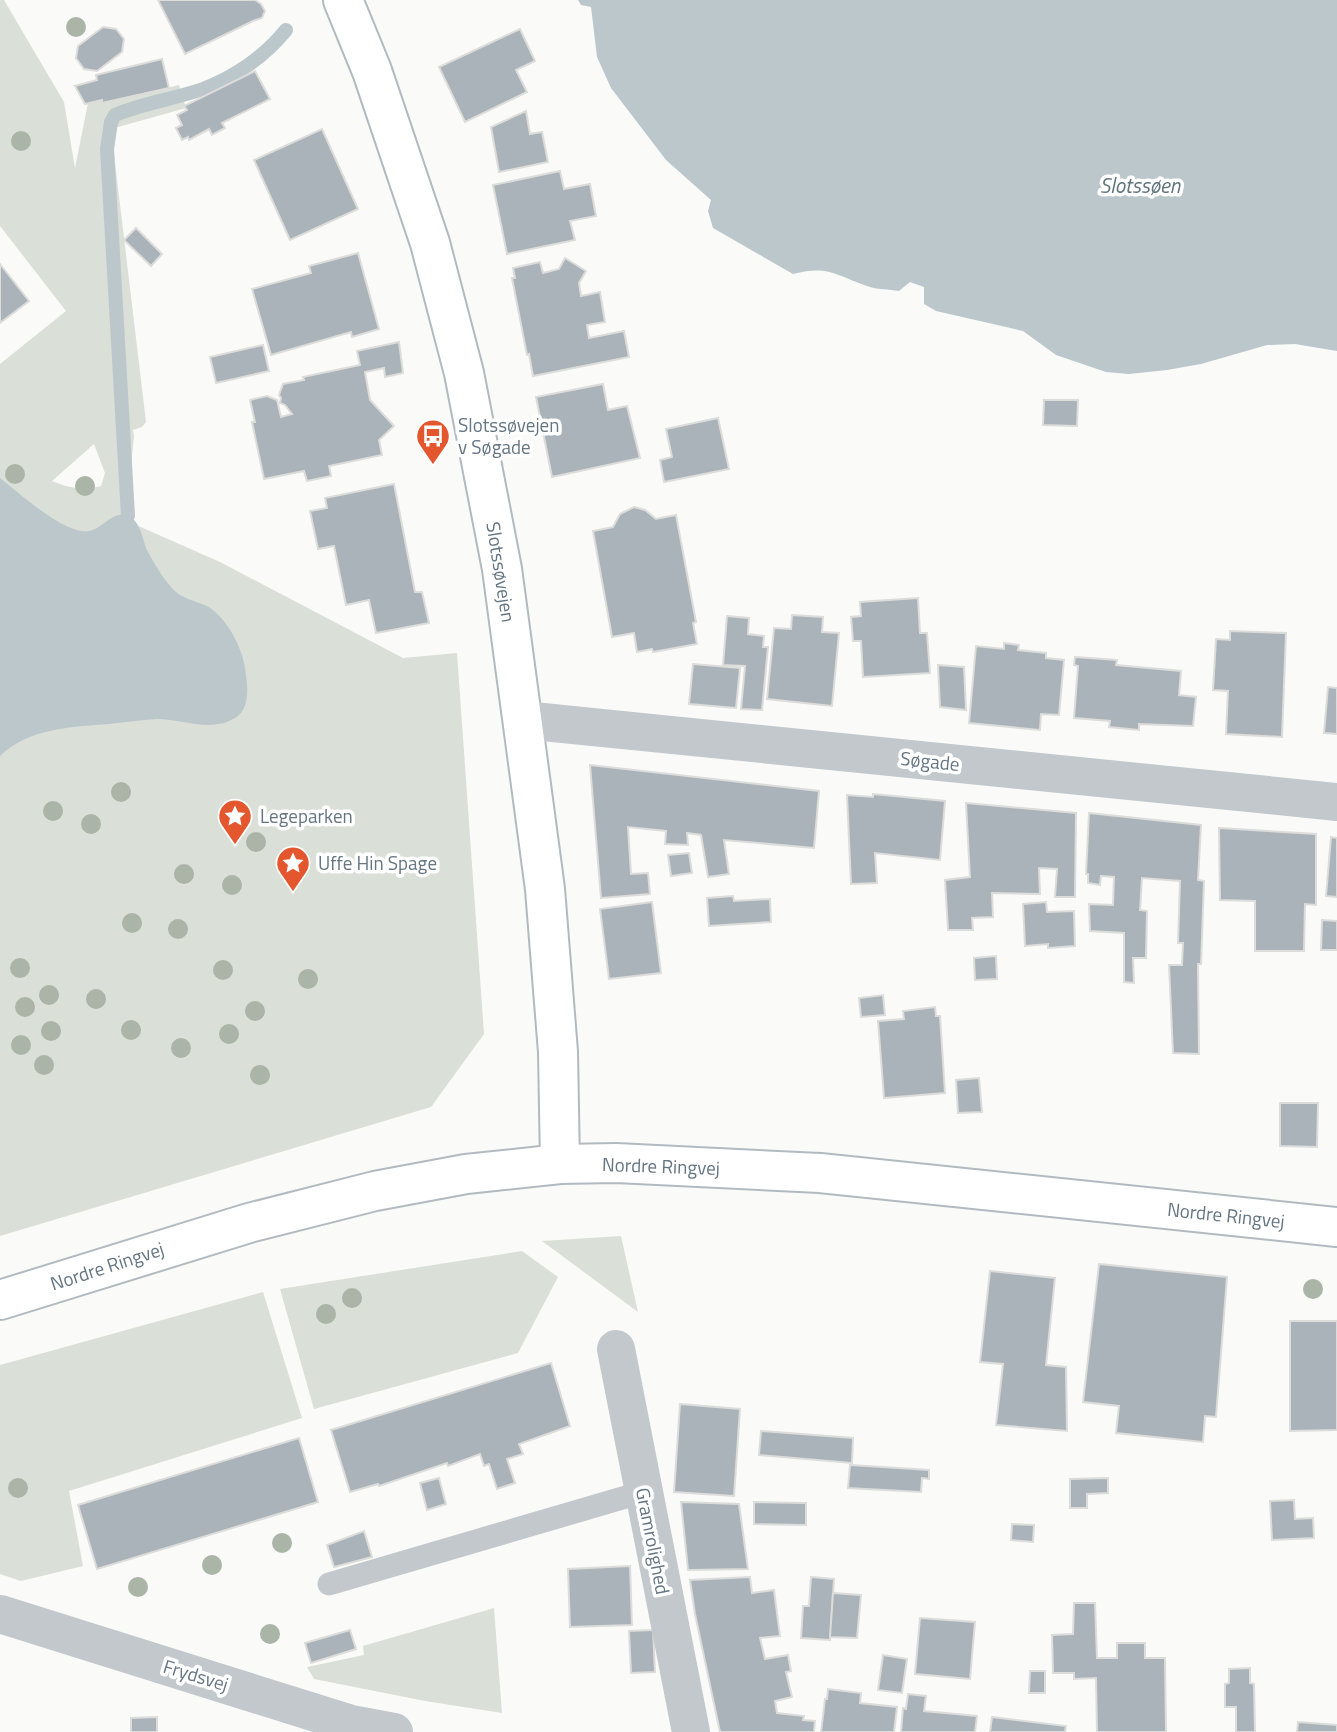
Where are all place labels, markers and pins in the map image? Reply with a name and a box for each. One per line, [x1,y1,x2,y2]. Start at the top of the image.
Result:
place label: Slotssøvejen v Søgade [458,410,559,461]
bus stop icon: Slotssøvejen v Søgade [414,417,452,466]
place icon: Legeparken [216,797,254,846]
place label: Legeparken [260,801,353,830]
place icon: Uffe Hin Spage [274,844,312,893]
place label: Uffe Hin Spage [318,848,437,877]

